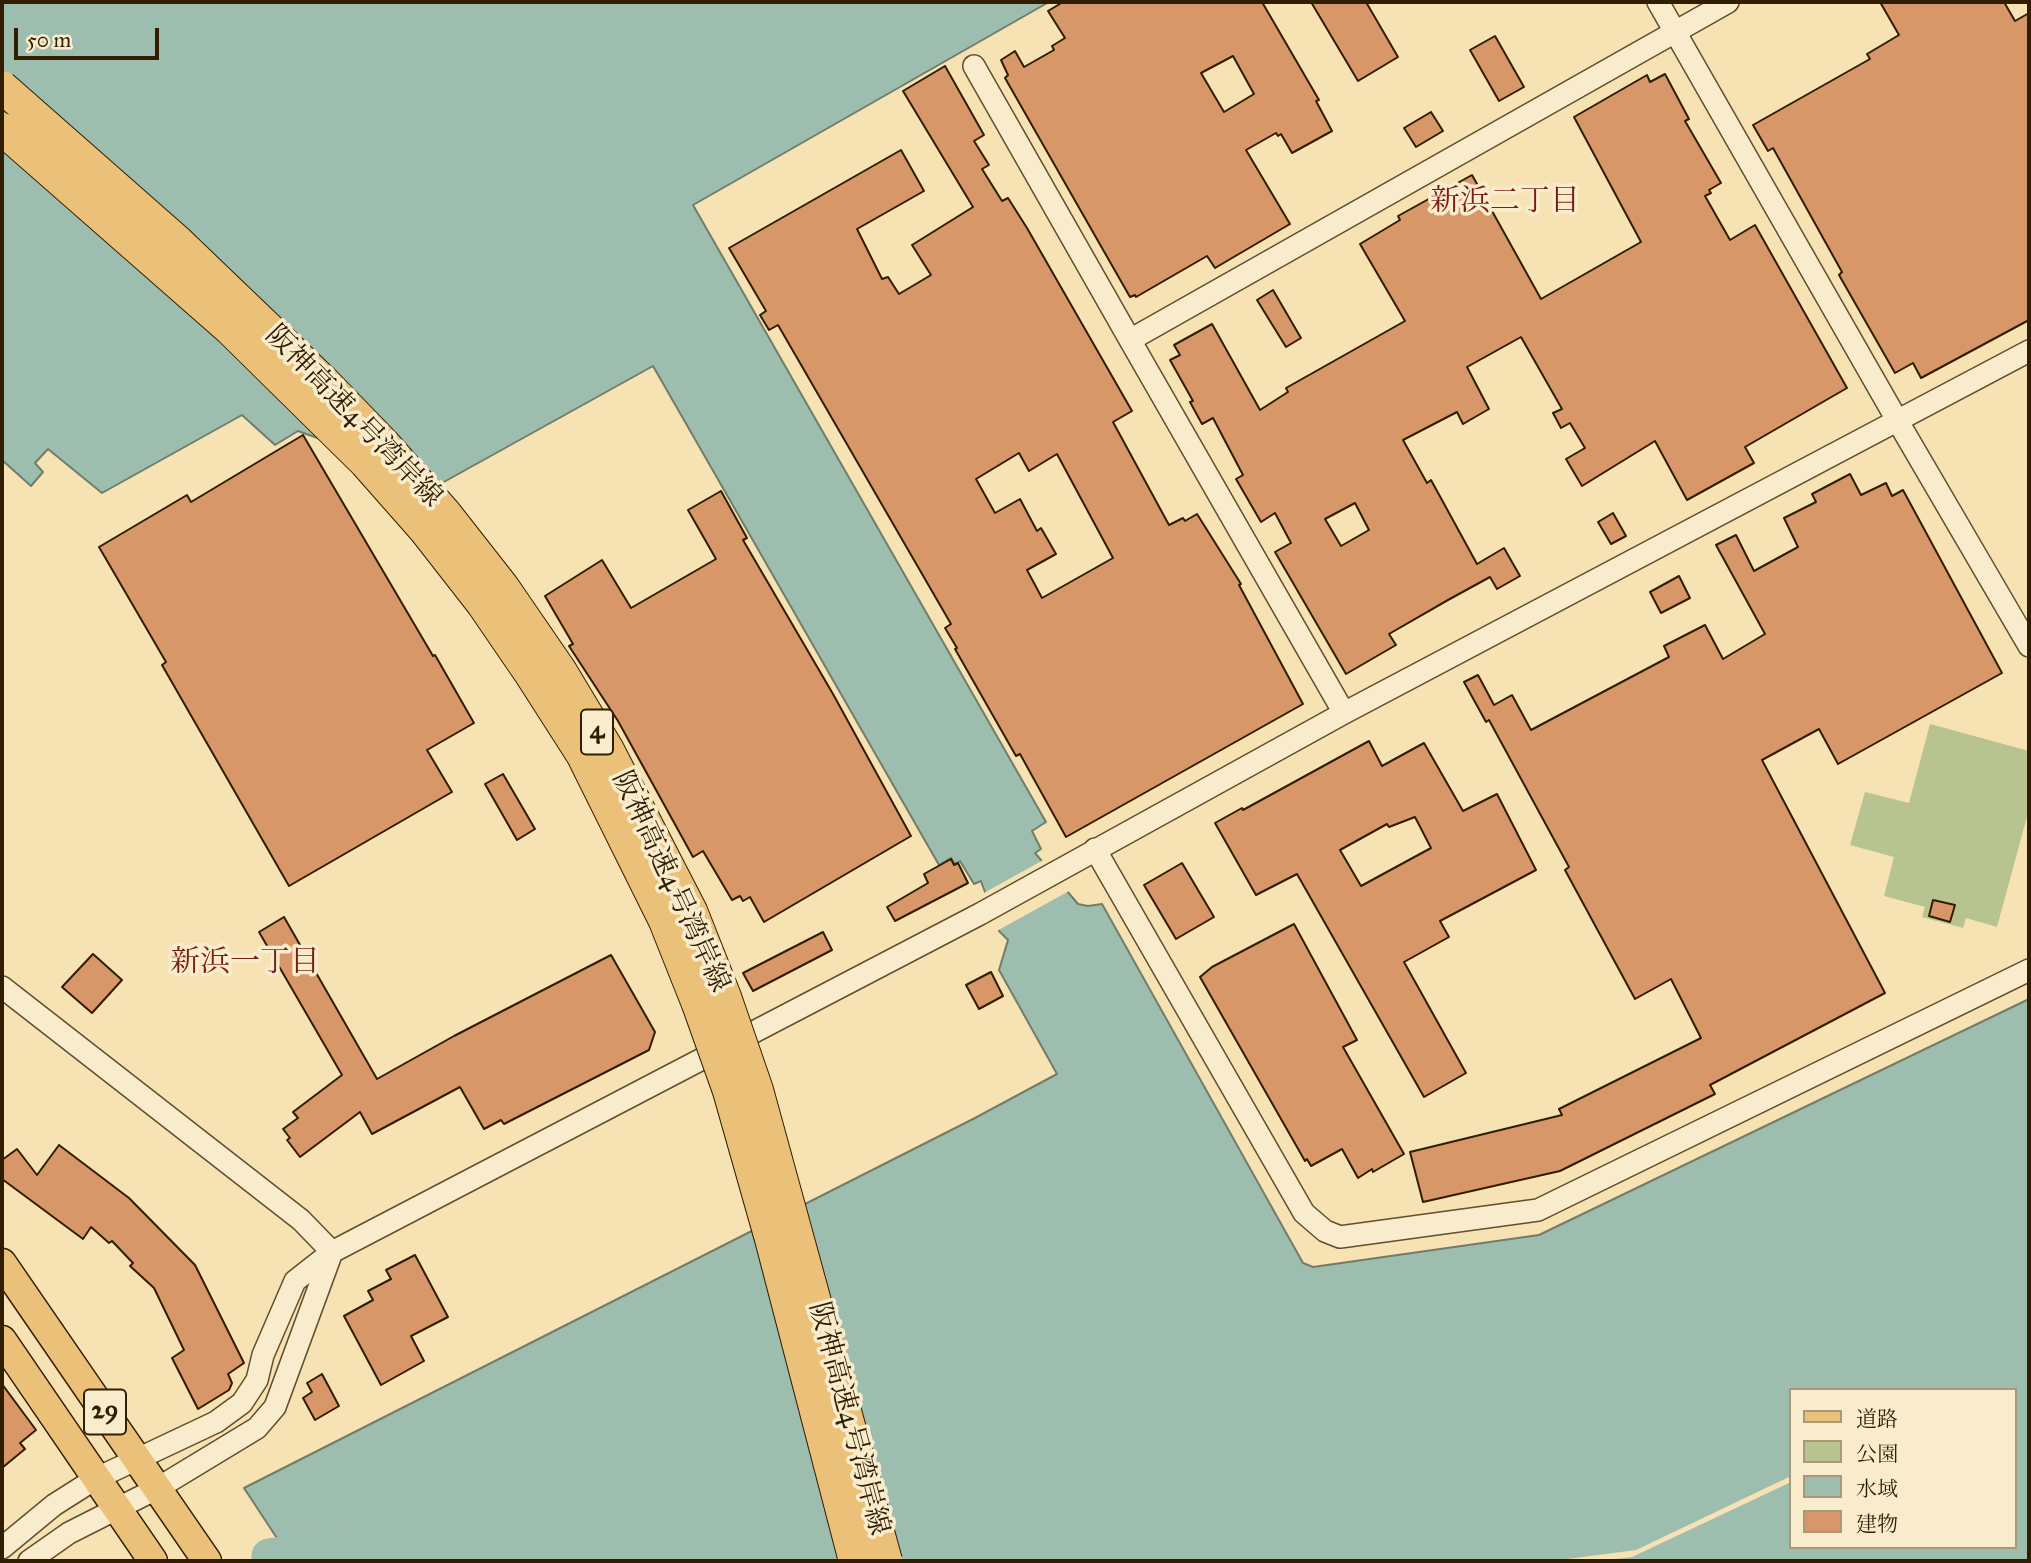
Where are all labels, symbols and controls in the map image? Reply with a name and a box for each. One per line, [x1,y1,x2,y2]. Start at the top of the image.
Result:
scale bar [18,14,163,58]
text: 50 m [27,27,71,53]
district label: 新浜二丁目 [1430,185,1580,221]
street label: 阪神高速4号湾岸線 [258,319,448,515]
road number: 4 [581,710,613,754]
street label: 阪神高速4号湾岸線 [604,766,736,998]
district label: 新浜一丁目 [170,946,320,982]
street label: 阪神高速4号湾岸線 [801,1299,895,1539]
legend [1790,1388,2017,1549]
road number: 29 [84,1390,126,1434]
text: 道路 [1856,1406,1898,1432]
text: 公園 [1856,1441,1898,1467]
text: 水域 [1856,1476,1898,1502]
text: 建物 [1856,1511,1898,1537]

